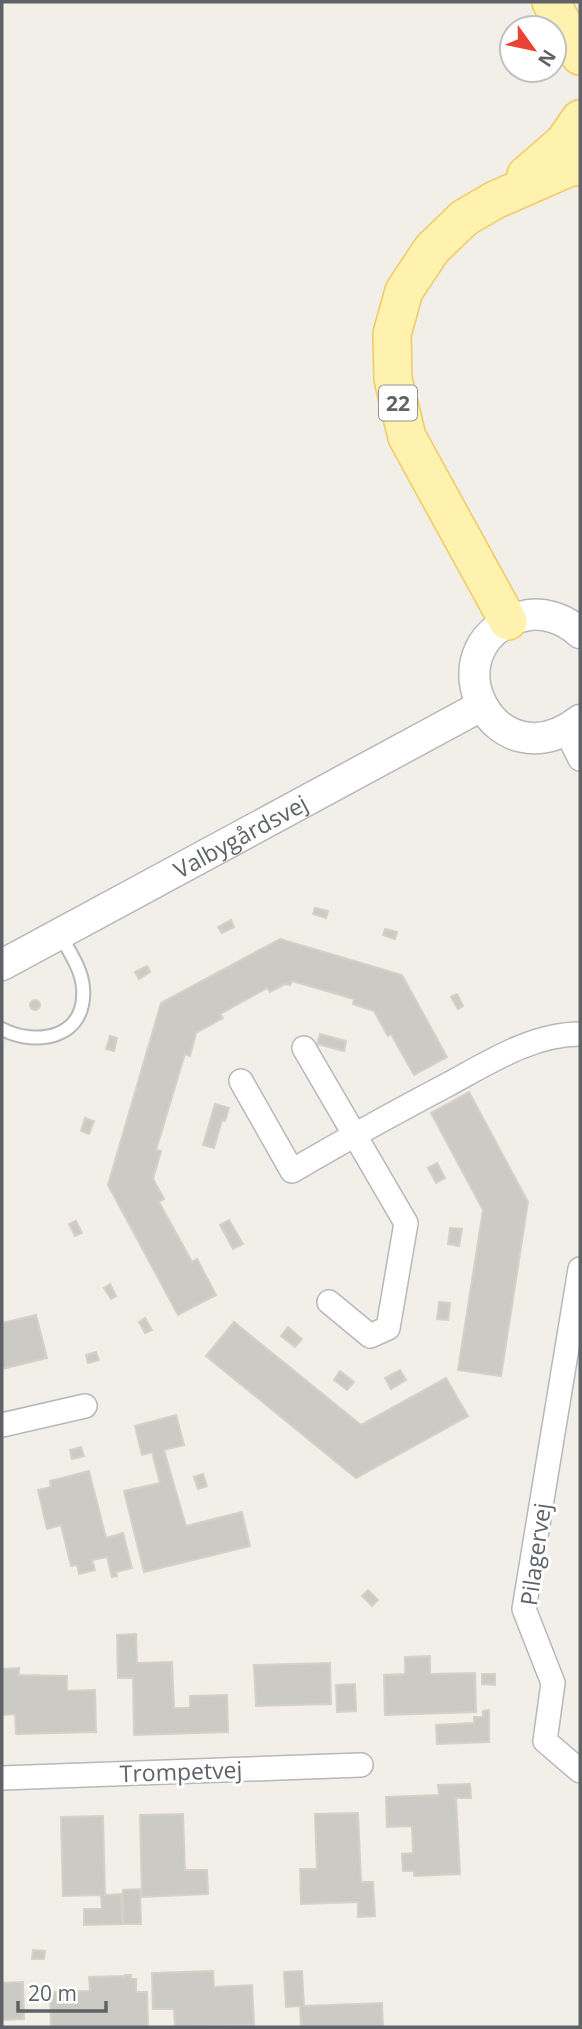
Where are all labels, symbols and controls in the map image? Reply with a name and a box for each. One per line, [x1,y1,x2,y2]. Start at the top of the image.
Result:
north arrow [498,14,568,84]
text: N [532,45,562,72]
road number: 22 [379,386,417,420]
street label: Valbygårdsvej [168,787,313,885]
street label: Pilagervej [512,1501,558,1607]
street label: Trompetvej [119,1753,243,1789]
scale bar [18,1969,105,2013]
text: 20 m [28,1979,77,2007]

